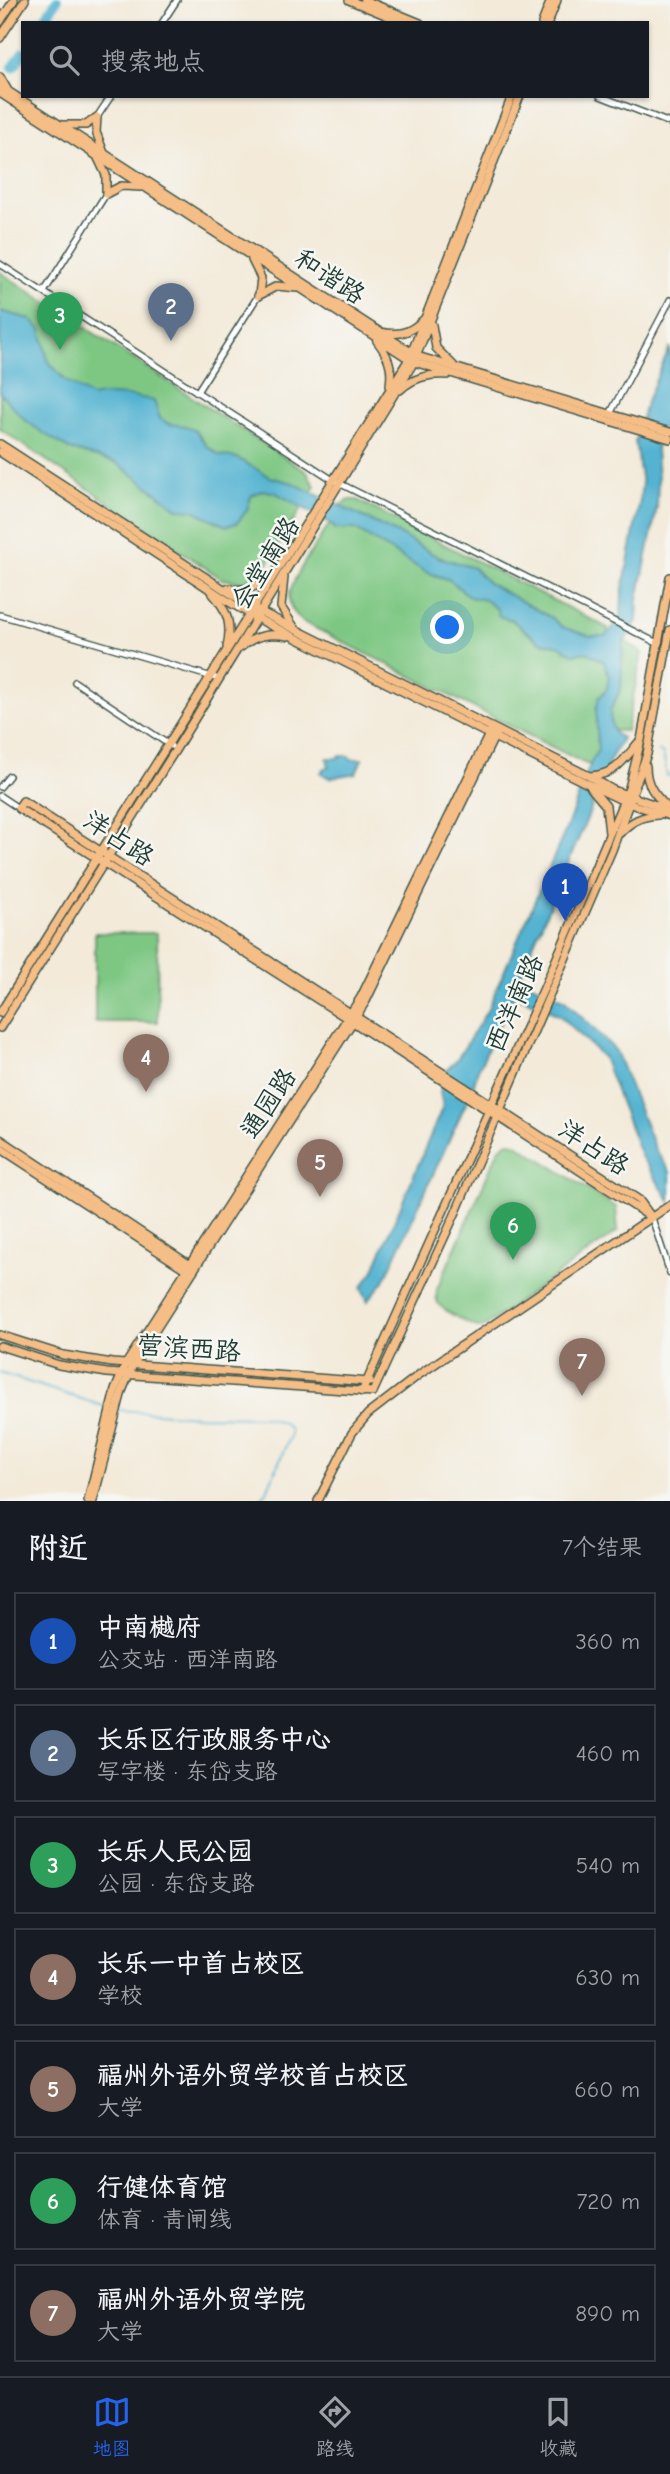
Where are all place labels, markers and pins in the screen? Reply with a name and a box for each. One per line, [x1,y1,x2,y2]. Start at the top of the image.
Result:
pin: 2 [148,283,194,341]
pin: 3 [37,292,83,350]
pin: 1 [542,863,588,921]
pin: 4 [123,1034,169,1092]
pin: 5 [297,1139,343,1197]
pin: 6 [490,1202,536,1260]
pin: 7 [559,1338,605,1396]

